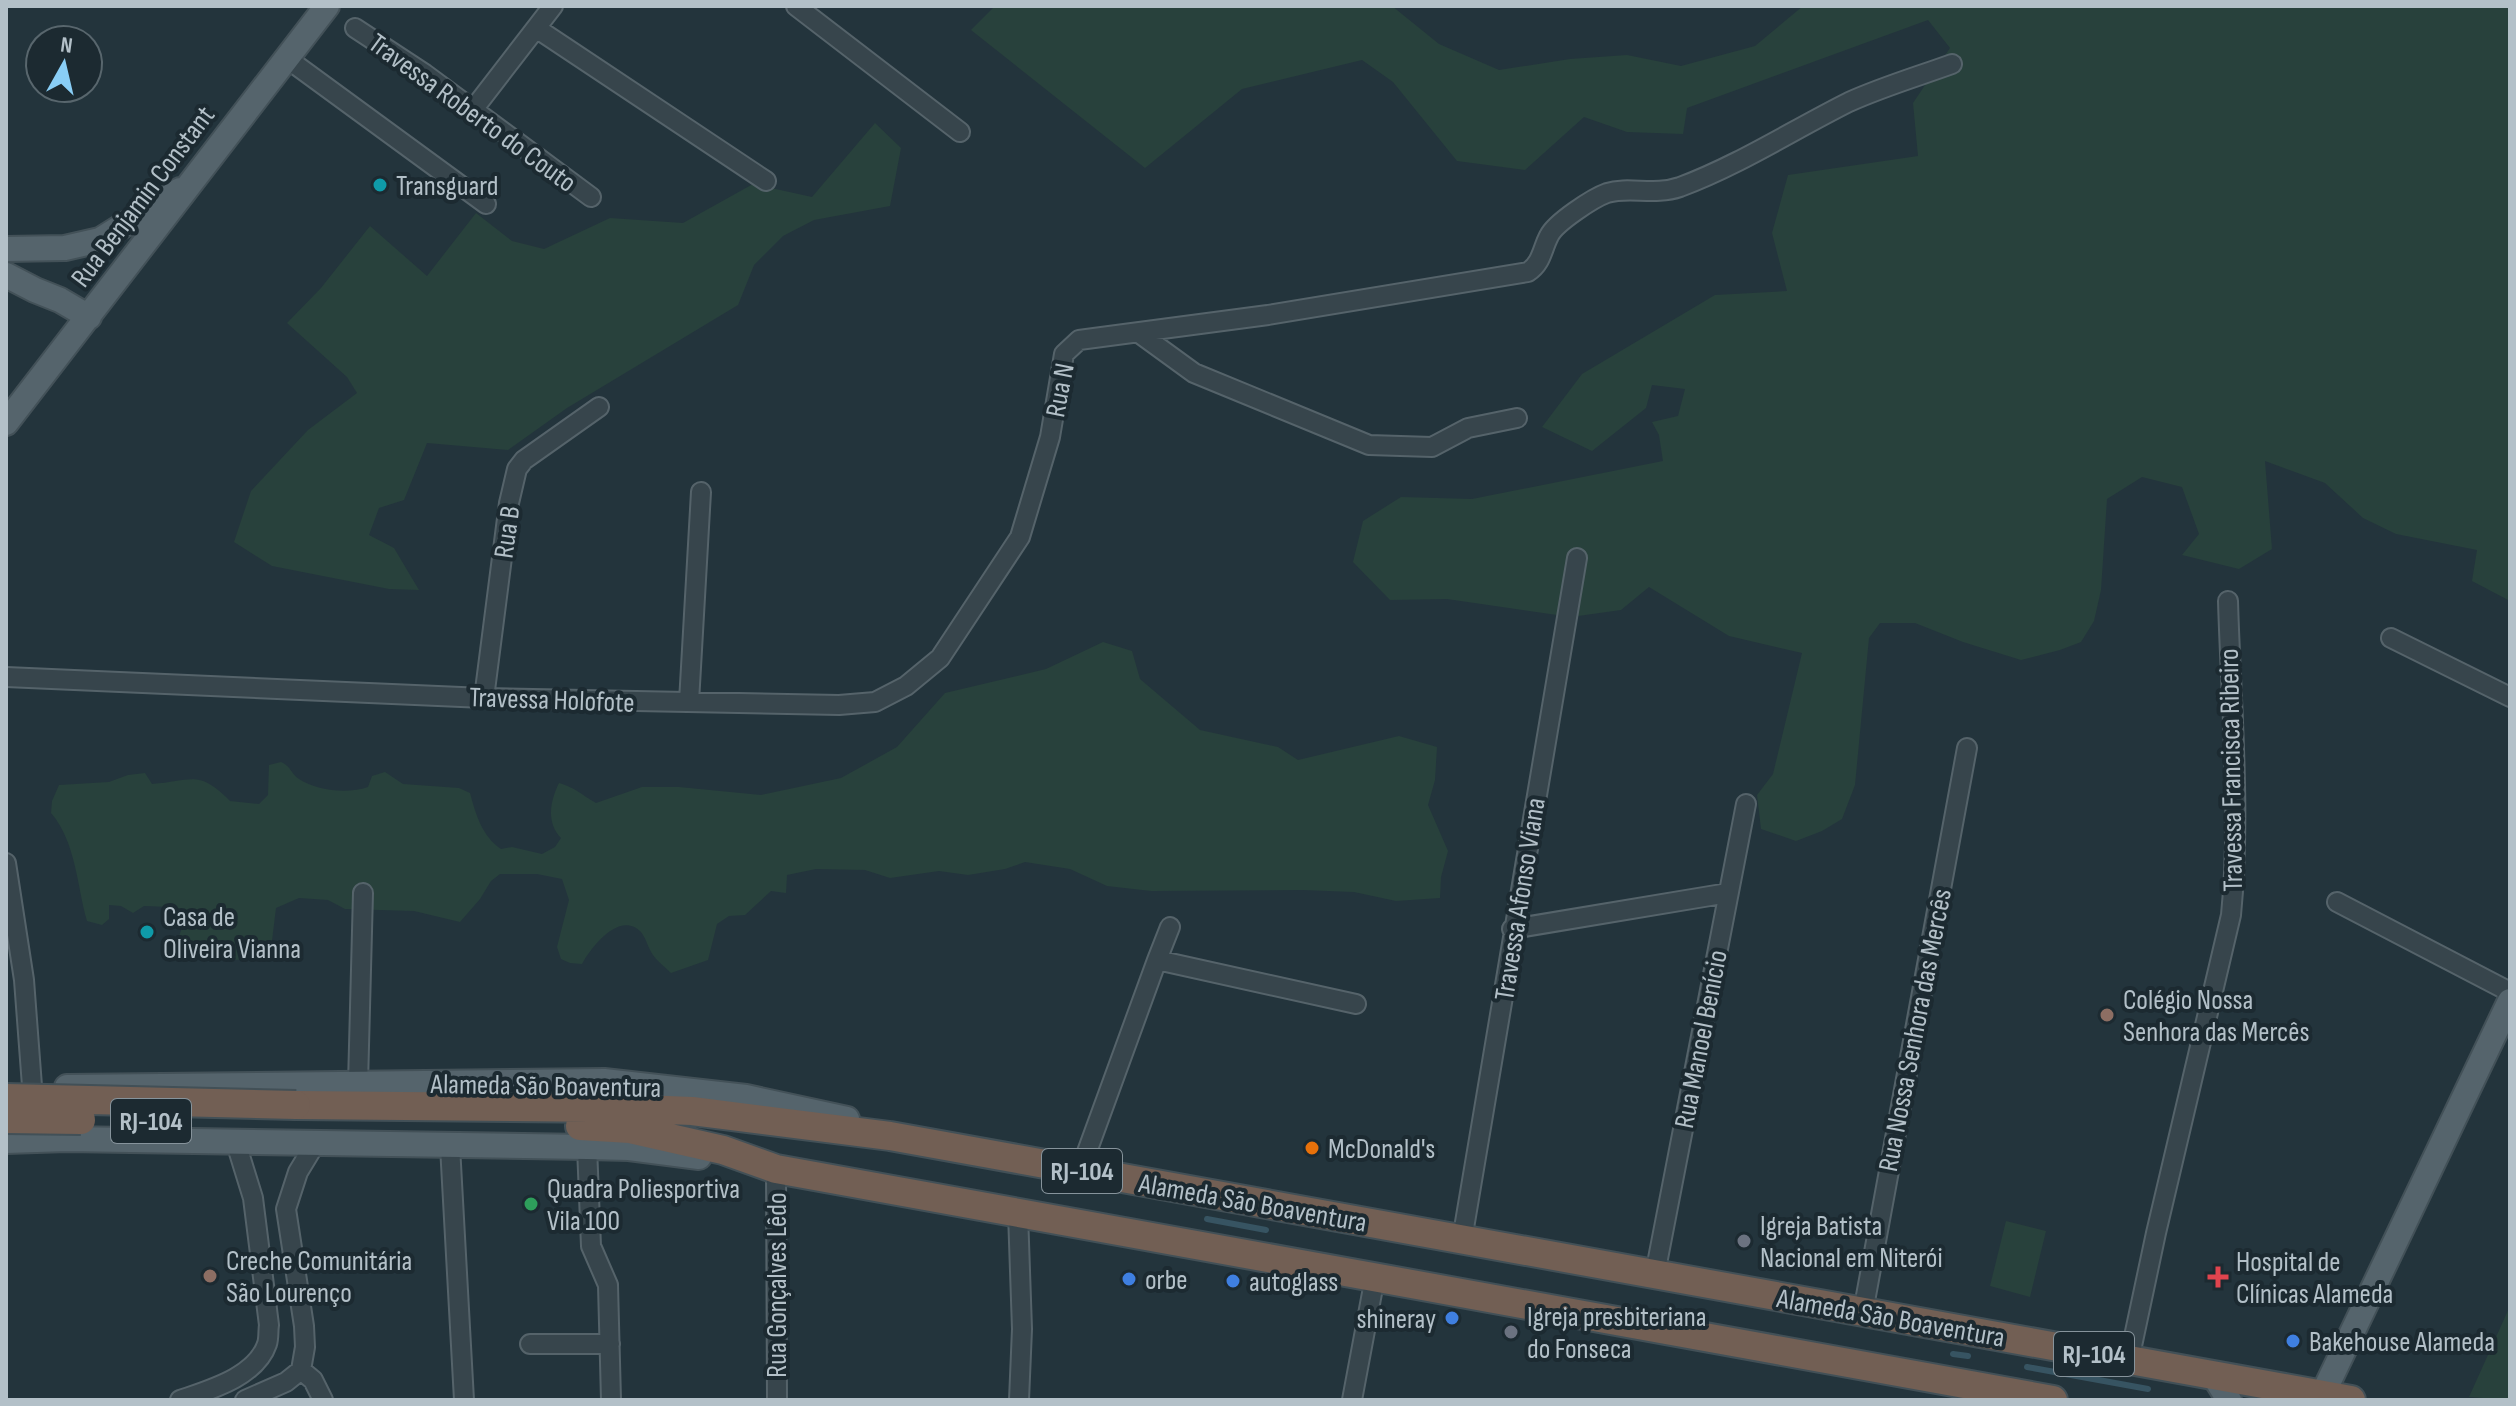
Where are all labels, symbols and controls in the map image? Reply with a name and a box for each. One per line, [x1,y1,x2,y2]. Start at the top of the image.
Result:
north arrow [24,24,104,104]
street label: Travessa Roberto do Couto [362,27,582,200]
text: N [59,31,74,60]
street label: Rua Benjamin Constant [64,100,222,294]
place label: Transguard [396,170,498,203]
marker: Transguard [371,176,389,194]
street label: Rua N [1039,361,1082,420]
street label: Rua B [488,504,527,560]
street label: Travessa Francisca Ribeiro [2213,648,2250,892]
street label: Travessa Holofote [469,681,635,720]
street label: Travessa Afonso Viana [1488,795,1553,1003]
street label: Rua Nossa Senhora das Mercês [1872,886,1959,1174]
place label: Casa de Oliveira Vianna [163,901,301,966]
marker: Casa de Oliveira Vianna [138,923,156,941]
street label: Rua Manoel Benício [1668,947,1735,1131]
place label: Colégio Nossa Senhora das Mercês [2123,984,2309,1049]
marker: Colégio Nossa Senhora das Mercês [2098,1006,2116,1024]
street label: Alameda São Boaventura [429,1068,662,1105]
road number: RJ-104 [111,1099,191,1143]
place label: McDonald's [1328,1133,1435,1166]
marker: McDonald's [1303,1139,1321,1157]
road number: RJ-104 [1042,1149,1122,1193]
street label: Alameda São Boaventura [1135,1167,1369,1240]
place label: Quadra Poliesportiva Vila 100 [547,1173,740,1238]
street label: Rua Gonçalves Lêdo [761,1192,794,1378]
marker: Quadra Poliesportiva Vila 100 [522,1195,540,1213]
place label: Igreja Batista Nacional em Niterói [1760,1210,1943,1275]
marker: Igreja Batista Nacional em Niterói [1735,1232,1753,1250]
place label: Creche Comunitária São Lourenço [226,1245,412,1310]
place label: Hospital de Clínicas Alameda [2236,1246,2393,1311]
place label: orbe [1145,1264,1188,1297]
place label: autoglass [1249,1266,1338,1299]
marker: Hospital de Clínicas Alameda [2207,1266,2229,1288]
marker: Creche Comunitária São Lourenço [201,1267,219,1285]
marker: orbe [1120,1270,1138,1288]
marker: autoglass [1224,1272,1242,1290]
street label: Alameda São Boaventura [1773,1282,2007,1355]
place label: Igreja presbiteriana do Fonseca [1527,1301,1707,1366]
place label: shineray [1357,1303,1436,1336]
marker: shineray [1443,1309,1461,1327]
marker: Igreja presbiteriana do Fonseca [1502,1323,1520,1341]
place label: Bakehouse Alameda [2309,1326,2495,1359]
road number: RJ-104 [2054,1332,2134,1376]
marker: Bakehouse Alameda [2284,1332,2302,1350]

